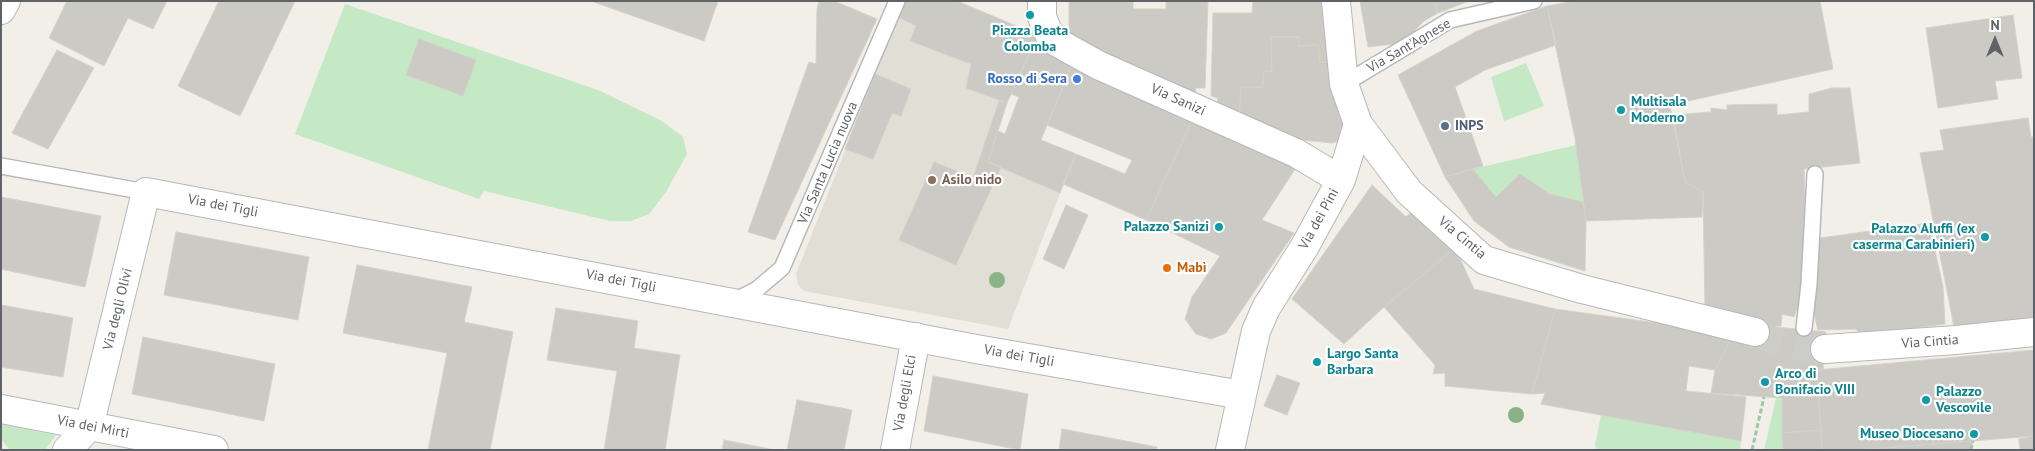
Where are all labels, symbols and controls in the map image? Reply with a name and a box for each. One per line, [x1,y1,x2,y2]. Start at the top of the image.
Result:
marker: Piazza Beata Colomba [1024,9,1036,21]
street label: Via Sant'Agnese [1364,15,1454,77]
north arrow [1970,15,2020,65]
text: N [1990,16,2000,34]
place label: Piazza Beata Colomba [992,23,1068,56]
place label: Rosso di Sera [988,71,1067,87]
marker: Rosso di Sera [1071,73,1083,85]
street label: Via Sanizi [1148,80,1208,120]
place label: Multisala Moderno [1631,94,1686,126]
street label: Via Santa Lucia nuova [795,99,861,227]
marker: Multisala Moderno [1615,104,1627,116]
place label: INPS [1455,118,1484,134]
marker: INPS [1439,120,1451,132]
place label: Asilo nido [942,172,1002,188]
marker: Asilo nido [926,174,938,186]
street label: Via dei Pini [1295,185,1343,253]
street label: Via dei Tigli [186,191,260,221]
street label: Via Cintia [1435,213,1489,263]
place label: Palazzo Sanizi [1124,219,1209,235]
marker: Palazzo Sanizi [1213,221,1225,233]
place label: Palazzo Aluffi (ex caserma Carabinieri) [1853,221,1975,253]
marker: Palazzo Aluffi (ex caserma Carabinieri) [1979,231,1991,243]
place label: Mabì [1177,260,1206,276]
marker: Mabì [1161,262,1173,274]
street label: Via degli Olivi [100,266,136,352]
street label: Via dei Tigli [584,266,658,296]
street label: Via Cintia [1901,332,1959,352]
street label: Via dei Tigli [982,342,1056,370]
place label: Largo Santa Barbara [1327,346,1398,378]
street label: Via degli Elci [890,353,920,433]
marker: Largo Santa Barbara [1311,356,1323,368]
place label: Arco di Bonifacio VIII [1775,366,1855,398]
marker: Arco di Bonifacio VIII [1759,376,1771,388]
place label: Palazzo Vescovile [1936,384,1991,417]
marker: Palazzo Vescovile [1920,394,1932,406]
street label: Via dei Mirti [56,412,130,442]
place label: Museo Diocesano [1860,426,1964,442]
marker: Museo Diocesano [1968,428,1980,440]

